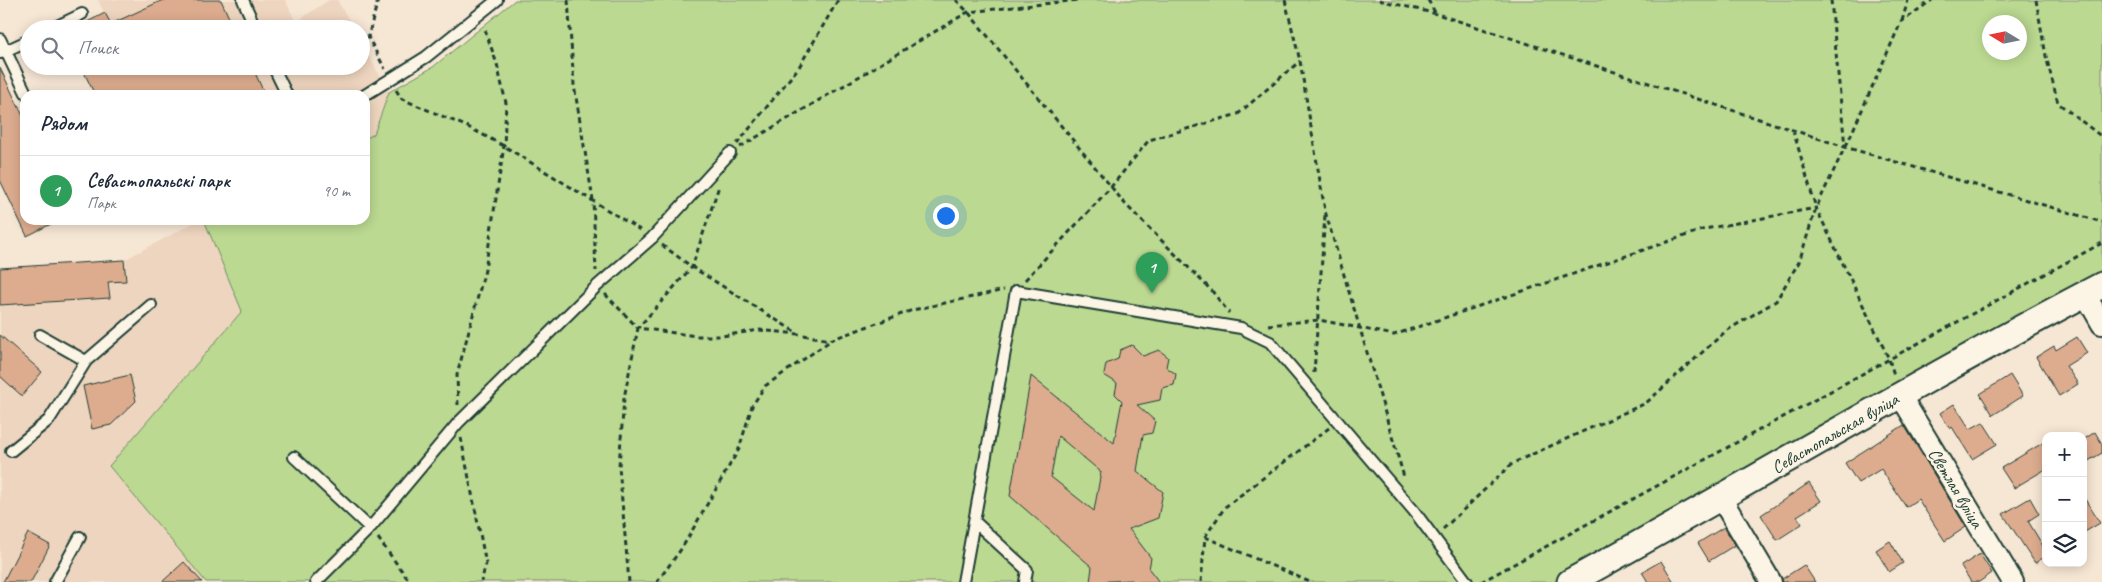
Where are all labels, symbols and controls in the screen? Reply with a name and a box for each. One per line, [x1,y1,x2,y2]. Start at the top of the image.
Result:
north arrow [1982,15,2027,60]
search box [20,20,370,75]
icon: search [38,34,66,62]
text: Поиск [78,36,118,60]
text: Рядом [40,110,87,136]
text: Севастопальскі парк [87,169,230,193]
text: 1 [52,181,60,201]
text: 90 m [323,181,350,201]
text: Парк [87,193,116,213]
your location [933,203,959,229]
pin: 1 [1136,252,1168,293]
street label: Севастопальская вуліца [1768,387,1903,478]
map controls [2042,432,2087,567]
button: + [2042,432,2087,477]
street label: Светлая вуліца [1924,444,1989,533]
button: − [2042,477,2087,522]
button: layers [2042,522,2087,567]

